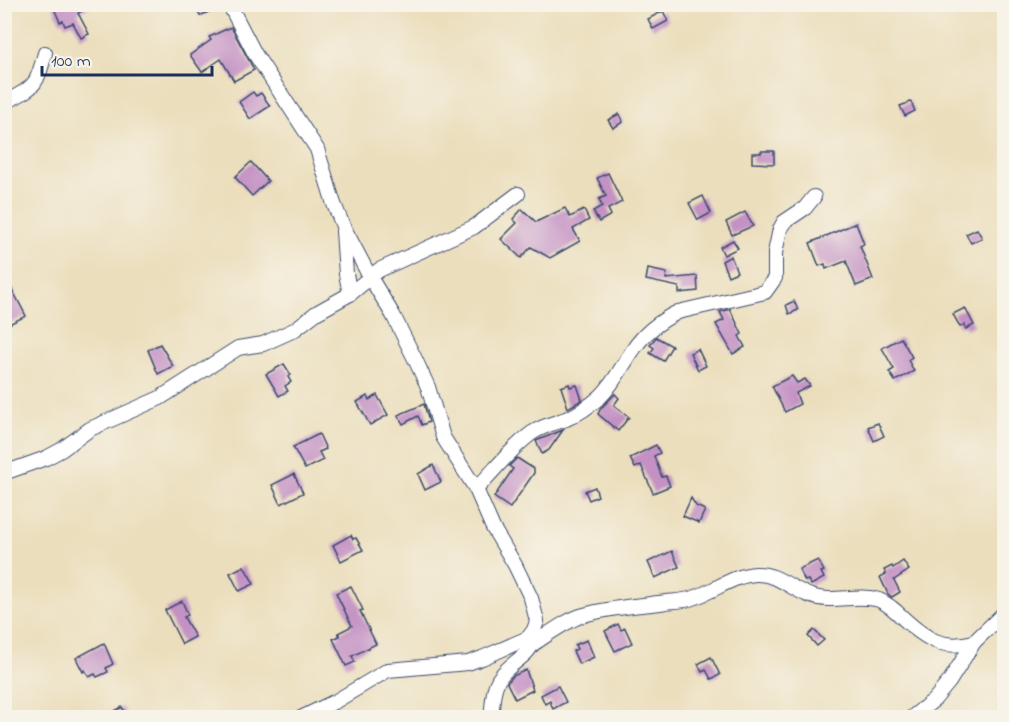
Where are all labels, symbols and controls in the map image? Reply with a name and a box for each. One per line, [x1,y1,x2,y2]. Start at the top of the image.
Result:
scale bar [42,39,212,77]
text: 100 m [51,49,91,75]

